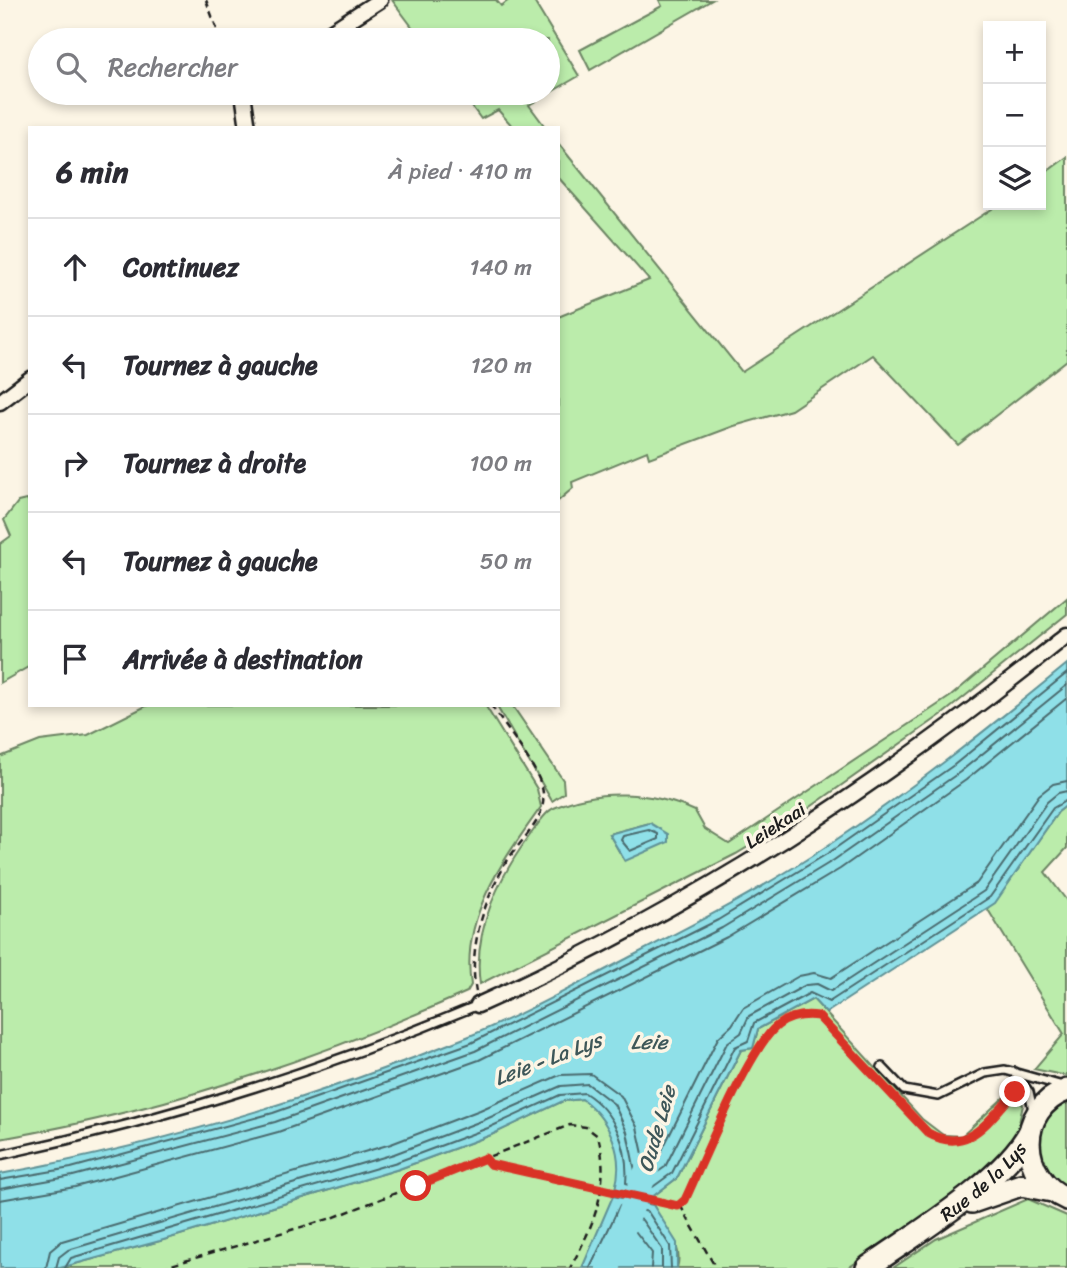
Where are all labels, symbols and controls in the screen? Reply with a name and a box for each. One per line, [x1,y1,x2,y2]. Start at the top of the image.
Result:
map controls [983,21,1046,210]
button: + [983,21,1046,84]
search box [28,28,560,105]
text: Rechercher [108,44,238,90]
icon: search [52,48,90,86]
button: − [983,84,1046,147]
text: 6 min [56,145,128,199]
button: layers [983,147,1046,210]
text: À pied · 410 m [388,151,532,192]
text: Continuez [123,244,239,290]
text: 140 m [470,247,532,288]
icon: ahead [56,248,94,286]
text: Tournez à gauche [123,342,318,388]
text: 120 m [471,345,532,386]
icon: left [56,346,94,384]
text: Tournez à droite [123,440,306,486]
text: 100 m [469,443,532,484]
icon: right [56,444,94,482]
text: Tournez à gauche [123,538,318,584]
text: 50 m [480,541,532,582]
icon: left [56,542,94,580]
text: Arrivée à destination [123,636,363,682]
icon: arrive [56,640,94,678]
street label: Leiekaai [738,793,813,858]
water label: Leie - La Lys [488,1020,610,1097]
water label: Leie [631,1023,669,1061]
route end [999,1076,1030,1107]
water label: Oude Leie [627,1079,688,1177]
street label: Rue de la Lys [933,1134,1035,1230]
route start [400,1170,431,1201]

